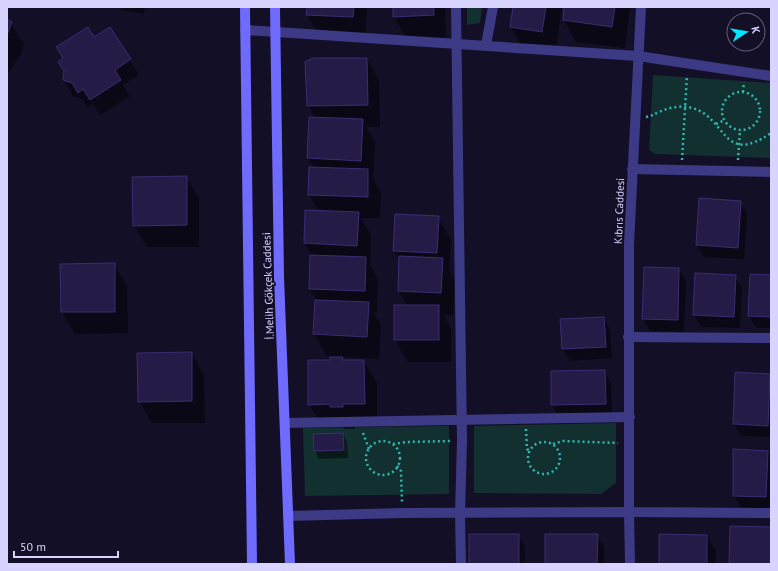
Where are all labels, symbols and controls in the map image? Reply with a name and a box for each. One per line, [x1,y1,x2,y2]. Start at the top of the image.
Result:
north arrow [726,12,766,52]
text: K [748,25,763,35]
street label: Kıbrıs Caddesi [611,178,627,244]
street label: İ.Melih Gökçek Caddesi [259,232,277,340]
scale bar [14,533,118,559]
text: 50 m [20,539,46,554]

